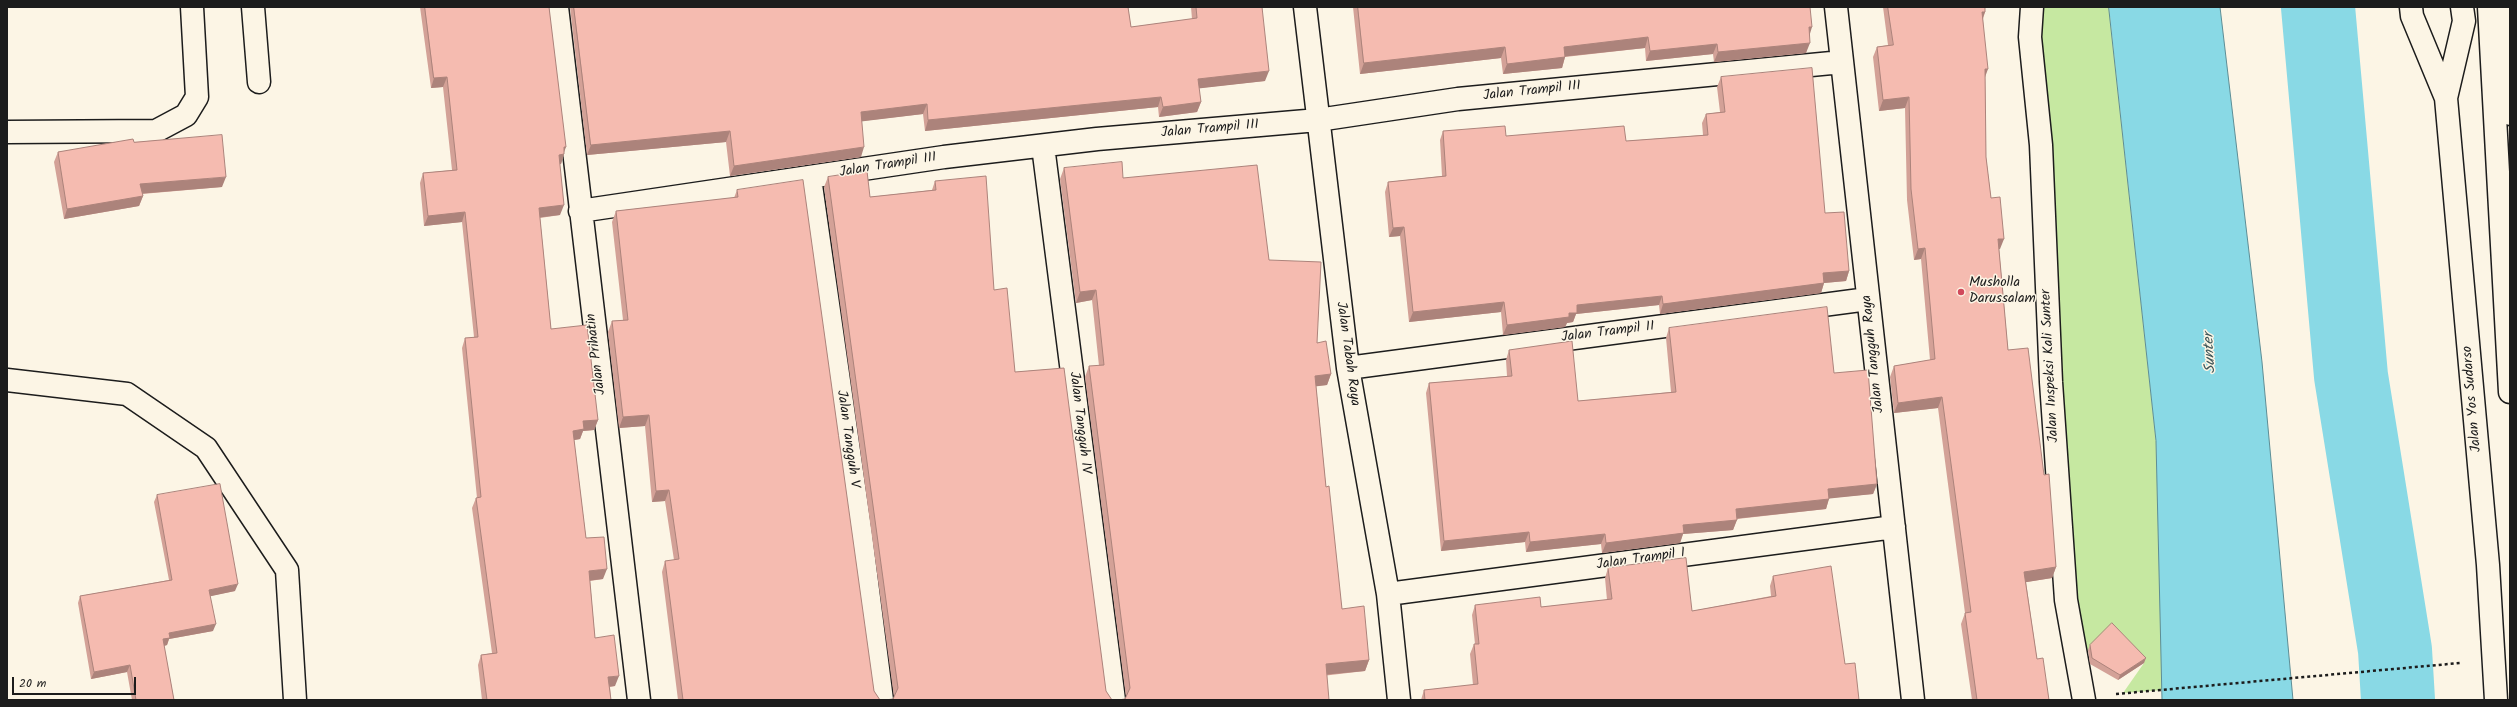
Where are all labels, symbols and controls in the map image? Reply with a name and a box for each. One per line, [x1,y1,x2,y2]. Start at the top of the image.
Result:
street label: Jalan Trampil III [1482,79,1582,105]
street label: Jalan Trampil III [1160,117,1260,143]
street label: Jalan Trampil III [838,150,938,182]
place label: Musholla Darussalam [1969,276,2036,308]
marker: Musholla Darussalam [1956,287,1966,297]
street label: Jalan Inspeksi Kali Sunter [2039,289,2063,443]
street label: Jalan Tangguh Raya [1859,294,1889,414]
street label: Jalan Tabah Raya [1331,301,1363,407]
street label: Jalan Prihatin [584,312,610,396]
street label: Jalan Trampil II [1560,319,1656,347]
water label: Sunter [2201,332,2221,374]
street label: Jalan Yos Sudarso [2460,345,2486,453]
street label: Jalan Tangguh IV [1064,371,1094,475]
street label: Jalan Tangguh V [832,389,862,489]
street label: Jalan Trampil I [1596,545,1686,575]
scale bar [14,669,138,695]
text: 20 m [19,674,46,693]

